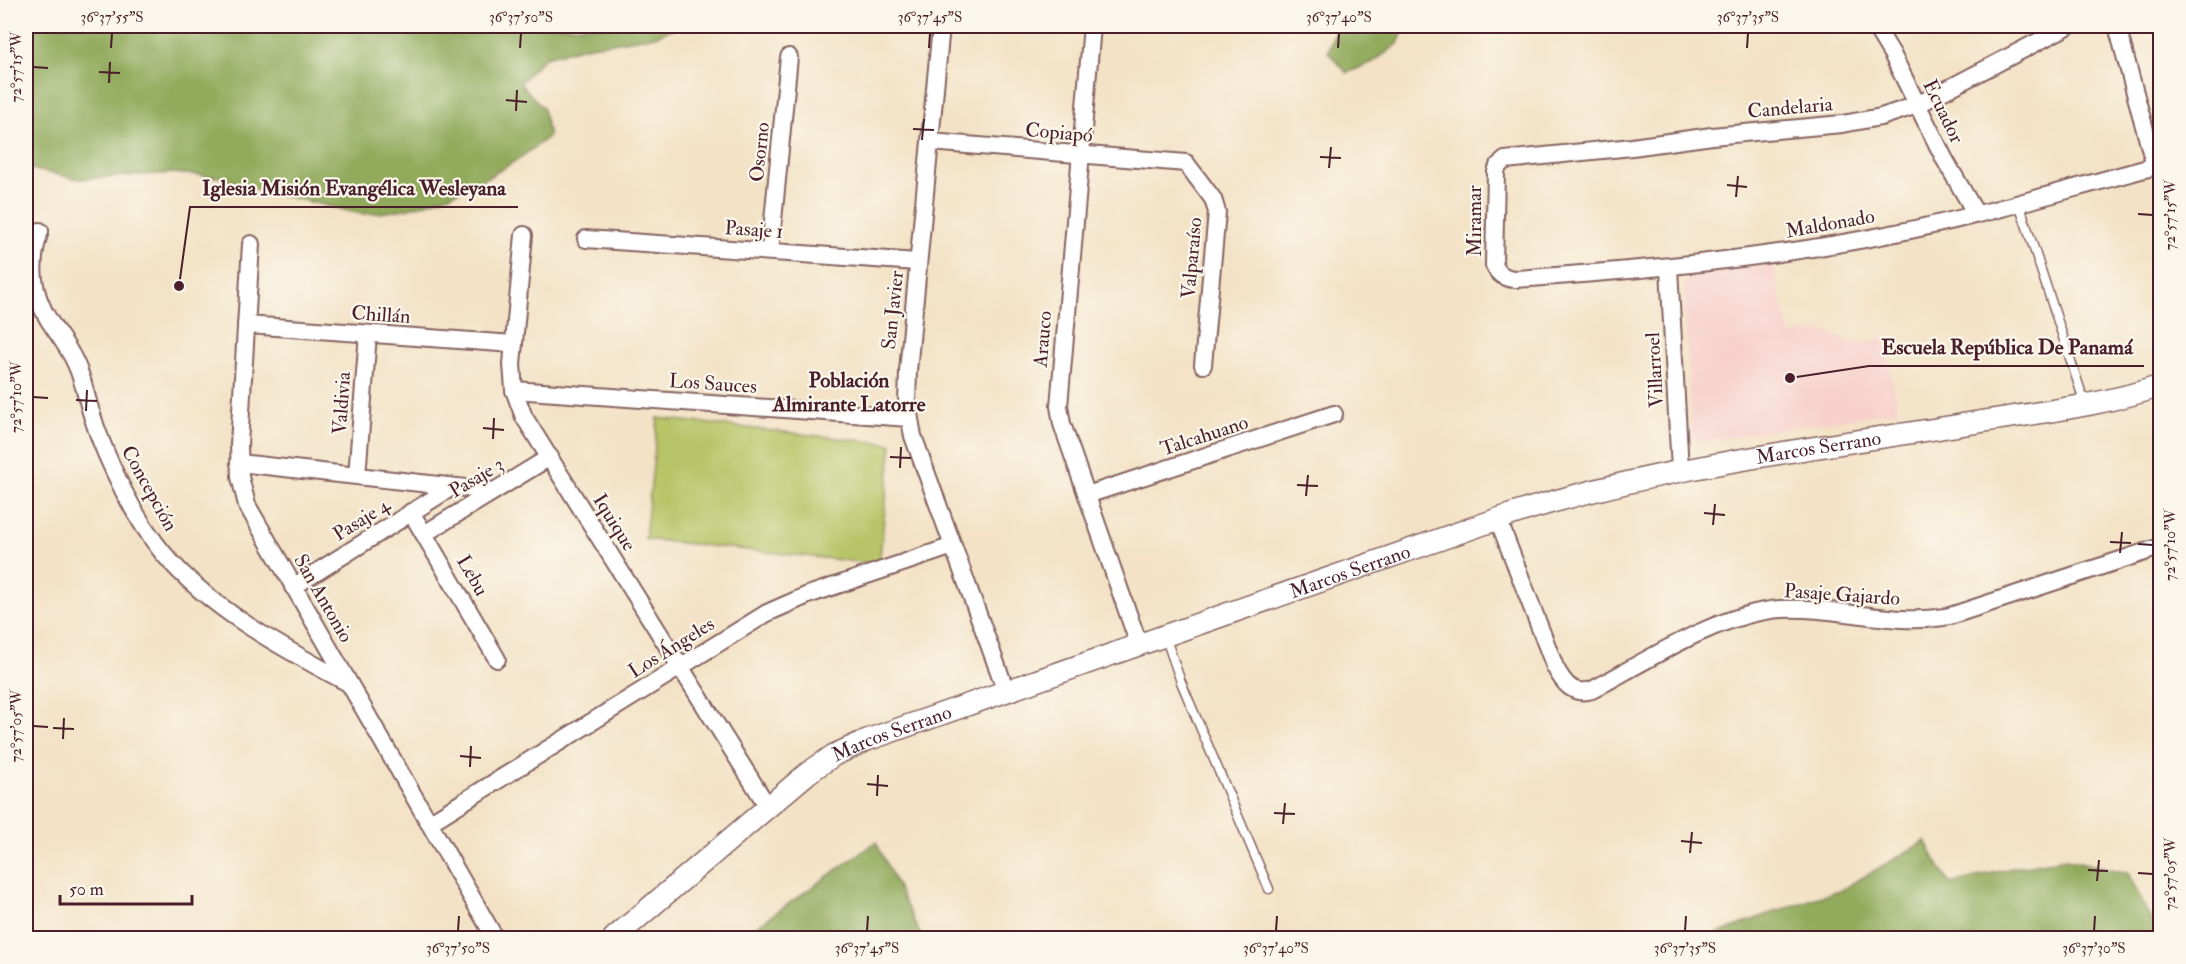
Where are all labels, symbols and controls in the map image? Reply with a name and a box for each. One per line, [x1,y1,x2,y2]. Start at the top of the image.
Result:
text: 36°37'55"S [80,8,144,27]
text: 36°37'50"S [489,8,553,27]
text: 36°37'45"S [898,8,962,27]
text: 36°37'40"S [1306,8,1372,27]
text: 36°37'35"S [1717,8,1779,27]
text: 72°57'15"W [7,31,26,102]
street label: Ecuador [1917,75,1970,148]
street label: Candelaria [1746,91,1835,124]
street label: Copiapó [1024,117,1094,149]
street label: Osorno [744,121,775,183]
callout: Iglesia Misión Evangélica Wesleyana [190,168,518,207]
text: Iglesia Misión Evangélica Wesleyana [202,175,507,202]
text: 72°57'15"W [2161,179,2180,250]
street label: Miramar [1462,185,1487,257]
street label: Maldonado [1784,203,1877,244]
street label: Pasaje 1 [724,215,784,244]
street label: Valparaíso [1175,216,1209,300]
street label: San Javier [876,269,909,351]
street label: Chillán [351,300,411,329]
street label: Arauco [1028,310,1057,369]
callout: Escuela República De Panamá [1869,327,2144,366]
street label: Villarroel [1640,331,1669,408]
text: Escuela República De Panamá [1881,334,2134,361]
text: 72°57'10"W [7,360,26,433]
district label: Población Almirante Latorre [772,367,926,418]
street label: Los Sauces [668,368,758,399]
street label: Valdivia [327,370,356,435]
street label: Talcahuano [1157,410,1251,461]
street label: Marcos Serrano [1754,425,1883,470]
street label: Concepción [115,441,183,536]
street label: Pasaje 3 [444,451,508,503]
street label: Iquique [587,489,642,556]
street label: Pasaje 4 [328,492,395,547]
text: 72°57'10"W [2161,508,2180,581]
street label: Marcos Serrano [1286,539,1414,604]
street label: San Antonio [288,550,359,647]
street label: Lebu [451,550,494,600]
street label: Pasaje Gajardo [1783,578,1901,611]
street label: Los Ángeles [623,610,719,684]
text: 72°57'05"W [7,689,26,763]
street label: Marcos Serrano [828,699,955,767]
text: 72°57'05"W [2161,837,2180,911]
scale bar [60,868,192,906]
text: 50 m [69,878,104,901]
text: 36°37'50"S [426,939,490,958]
text: 36°37'45"S [835,939,899,958]
text: 36°37'40"S [1243,939,1309,958]
text: 36°37'35"S [1654,939,1716,958]
text: 36°37'30"S [2062,939,2126,958]

